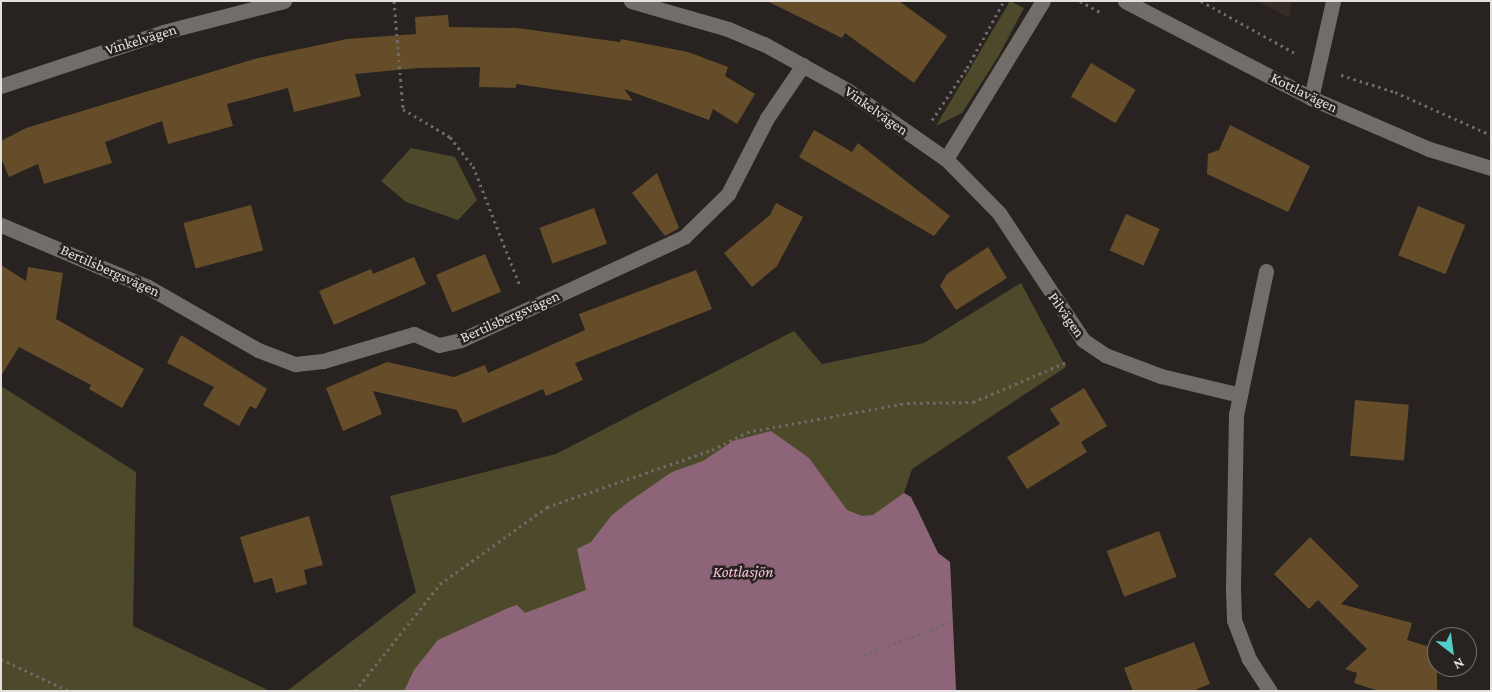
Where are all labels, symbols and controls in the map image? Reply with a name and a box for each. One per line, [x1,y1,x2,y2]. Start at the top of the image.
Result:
street label: Vinkelvägen [103,21,179,59]
street label: Kottlavägen [1268,69,1340,117]
street label: Vinkelvägen [841,83,911,139]
street label: Bertilsbergsvägen [58,241,162,301]
street label: Bertilsbergsvägen [458,287,562,347]
street label: Pilvägen [1044,289,1088,341]
water label: Kottlasjön [713,562,773,582]
north arrow [1427,627,1477,677]
text: N [1451,655,1467,673]

